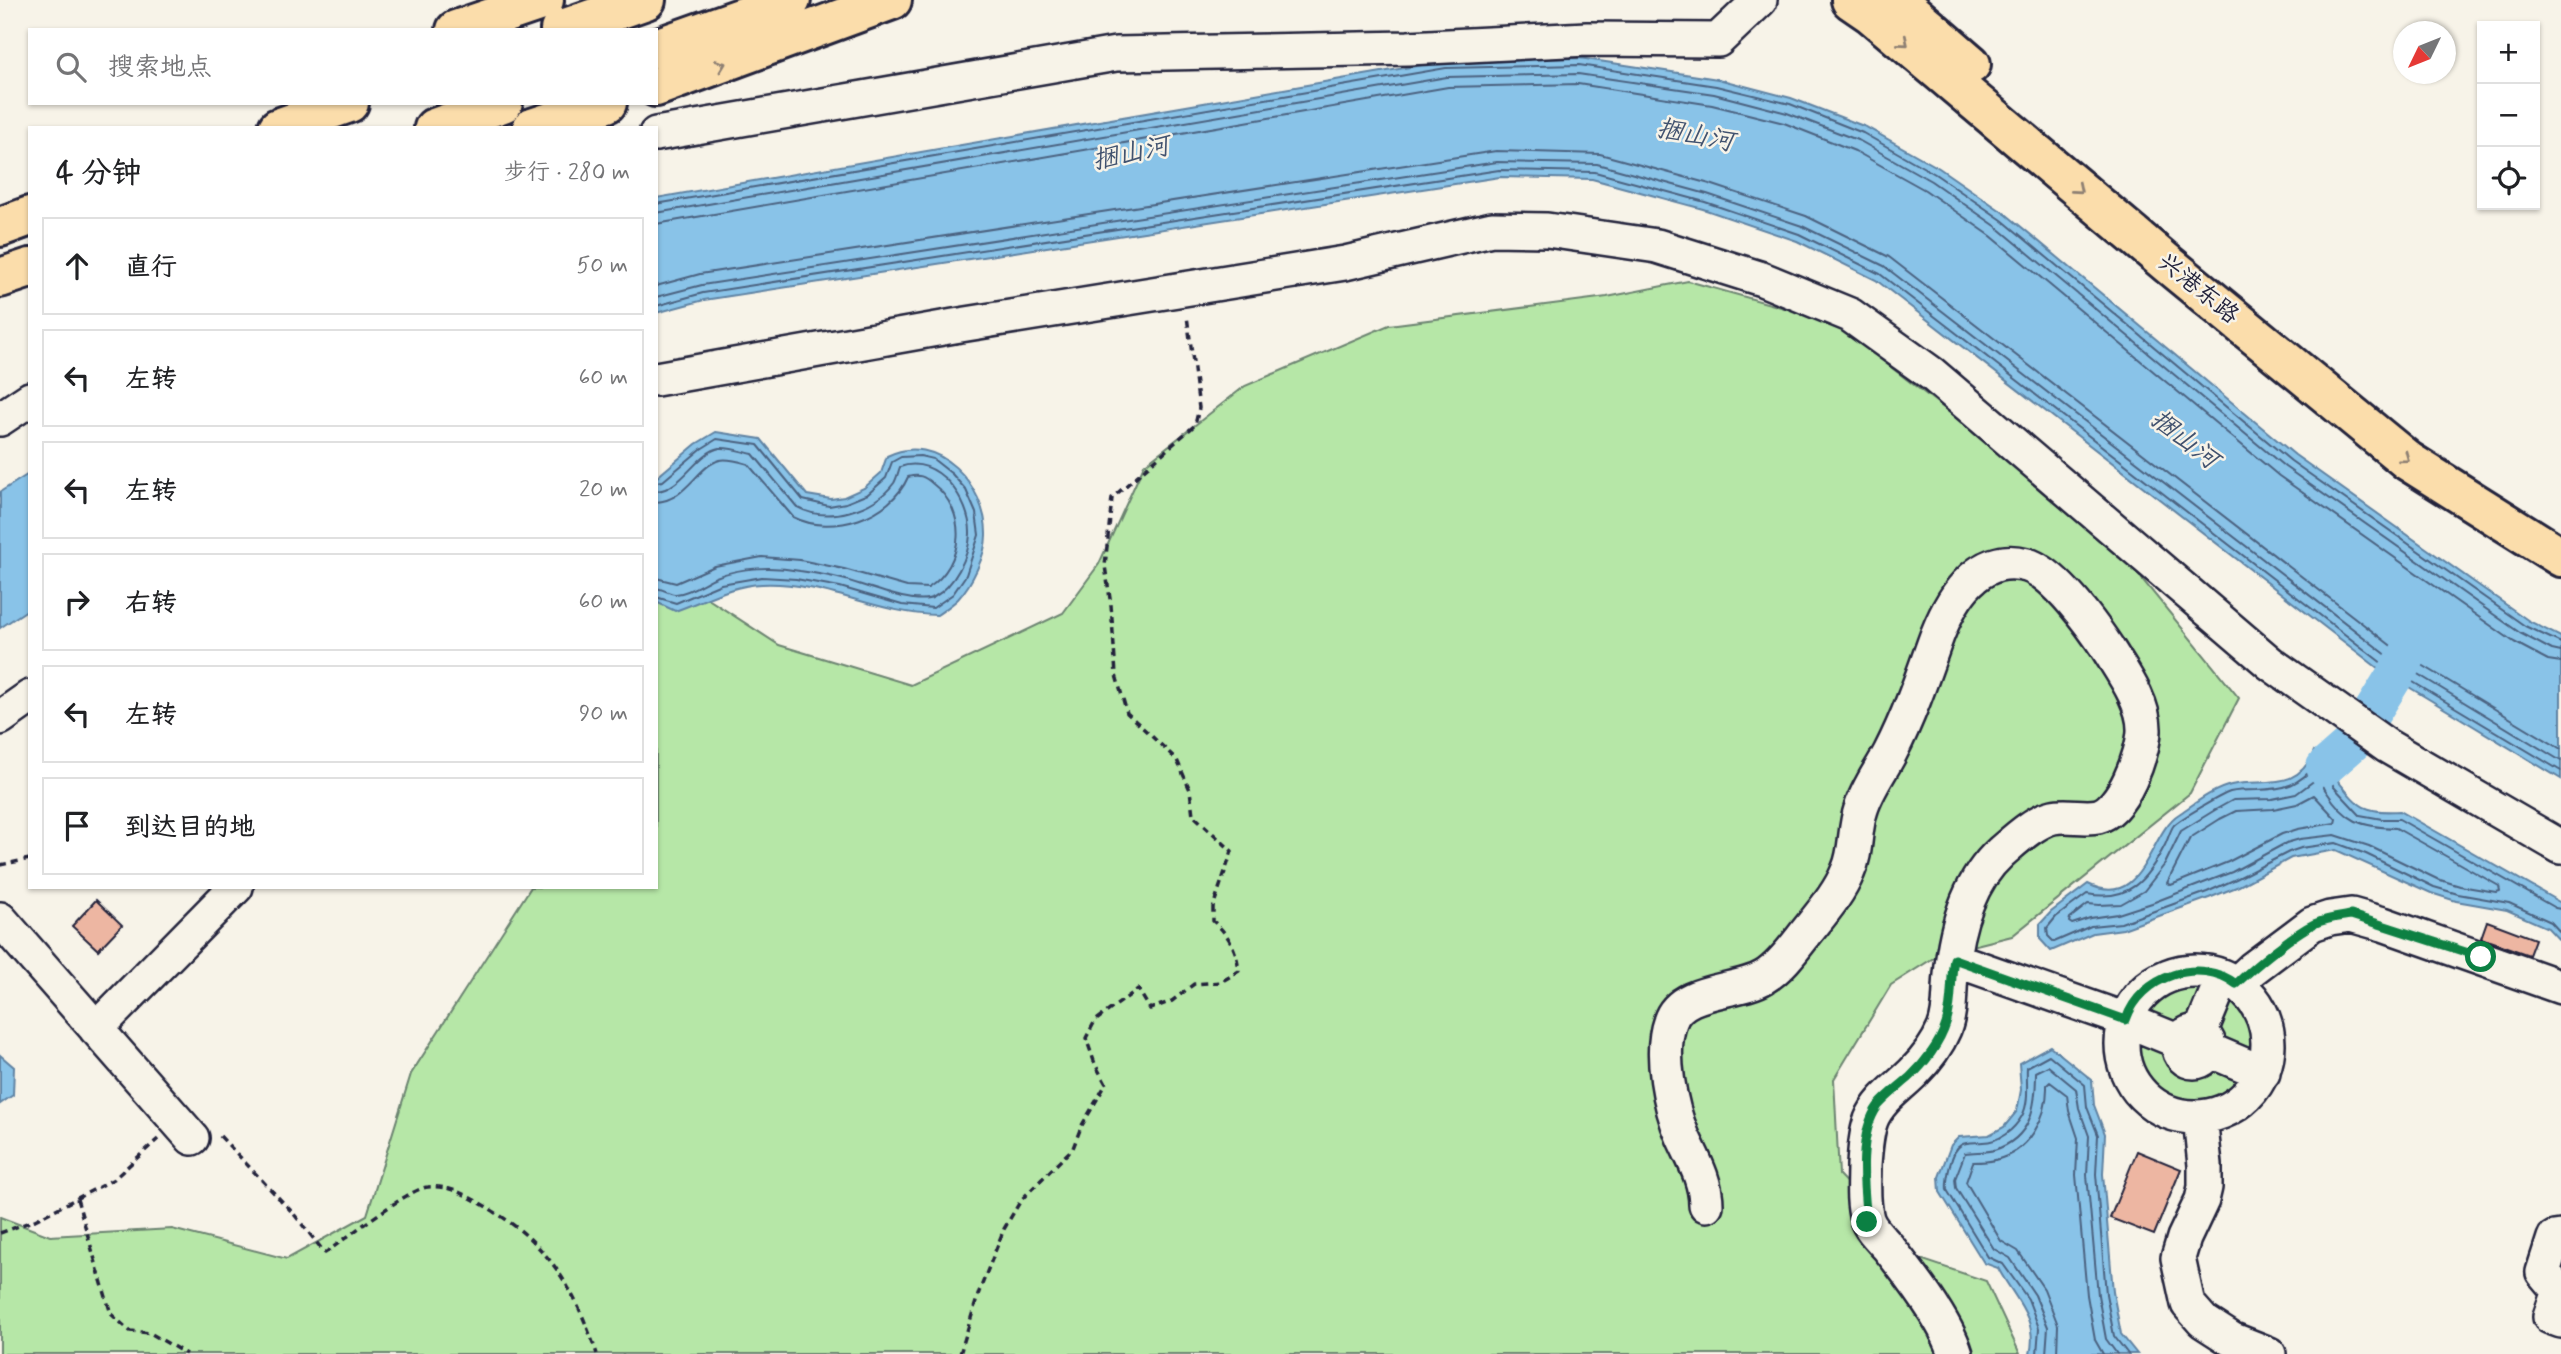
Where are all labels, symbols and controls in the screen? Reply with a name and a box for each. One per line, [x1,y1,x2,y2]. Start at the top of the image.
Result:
north arrow [2393,21,2456,84]
map controls [2477,21,2540,210]
button: + [2477,21,2540,84]
search box [28,28,658,105]
one-way arrow [1896,34,1909,46]
icon: search [52,48,90,86]
text: 搜索地点 [108,51,212,85]
one-way arrow [714,59,726,73]
button: − [2477,84,2540,147]
water label: 捆山河 [1653,112,1740,161]
water label: 捆山河 [1089,128,1177,179]
button: locate [2477,147,2540,210]
text: 4 分钟 [56,154,142,193]
text: 步行 · 280 m [504,158,630,188]
one-way arrow [2070,181,2083,193]
icon: ahead [58,247,96,285]
street label: 兴港东路 [2151,247,2245,331]
text: 直行 [125,251,177,285]
text: 50 m [577,251,628,281]
icon: left [58,359,96,397]
text: 左转 [125,363,177,397]
text: 60 m [579,363,628,393]
water label: 捆山河 [2143,403,2228,480]
one-way arrow [2397,449,2410,462]
icon: left [58,471,96,509]
text: 左转 [125,475,177,509]
text: 20 m [579,475,628,505]
icon: right [58,583,96,621]
text: 右转 [125,587,177,621]
text: 60 m [579,587,628,617]
icon: left [58,695,96,733]
text: 左转 [125,699,177,733]
text: 90 m [579,699,628,729]
icon: arrive [58,807,96,845]
text: 到达目的地 [125,811,255,845]
route start [2465,941,2496,972]
route end [1851,1206,1882,1237]

